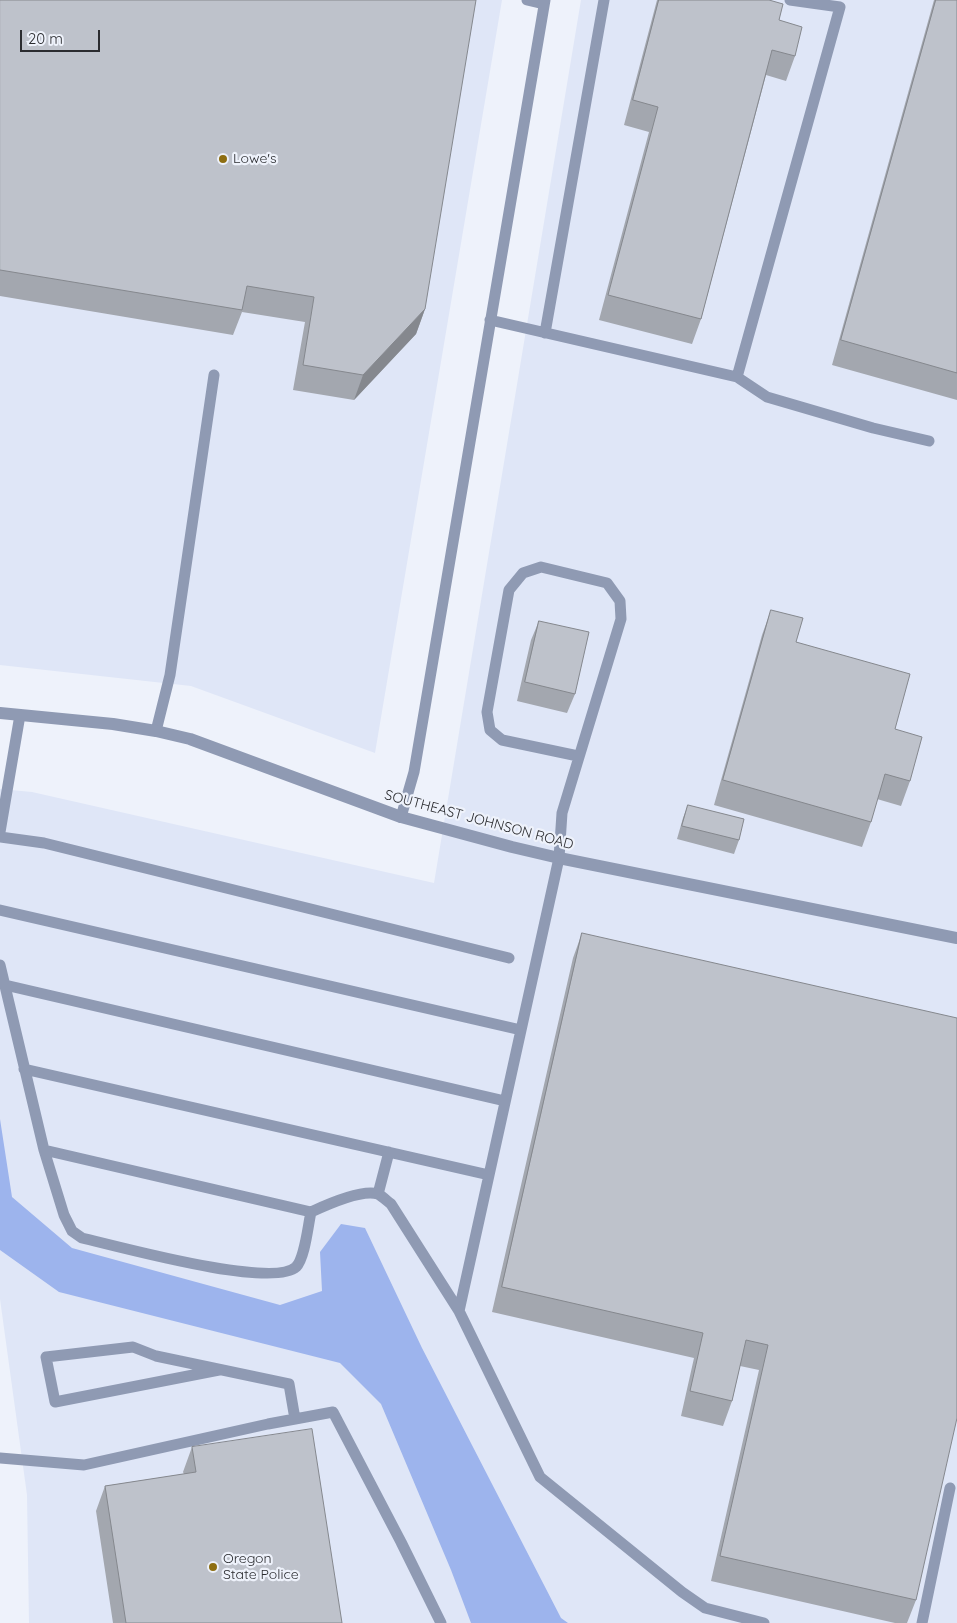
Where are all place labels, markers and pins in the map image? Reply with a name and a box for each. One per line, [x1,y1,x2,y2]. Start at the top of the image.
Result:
place label: Lowe's [233,151,277,167]
marker: Lowe's [217,153,229,165]
place label: Oregon State Police [223,1551,299,1584]
marker: Oregon State Police [207,1561,219,1573]

